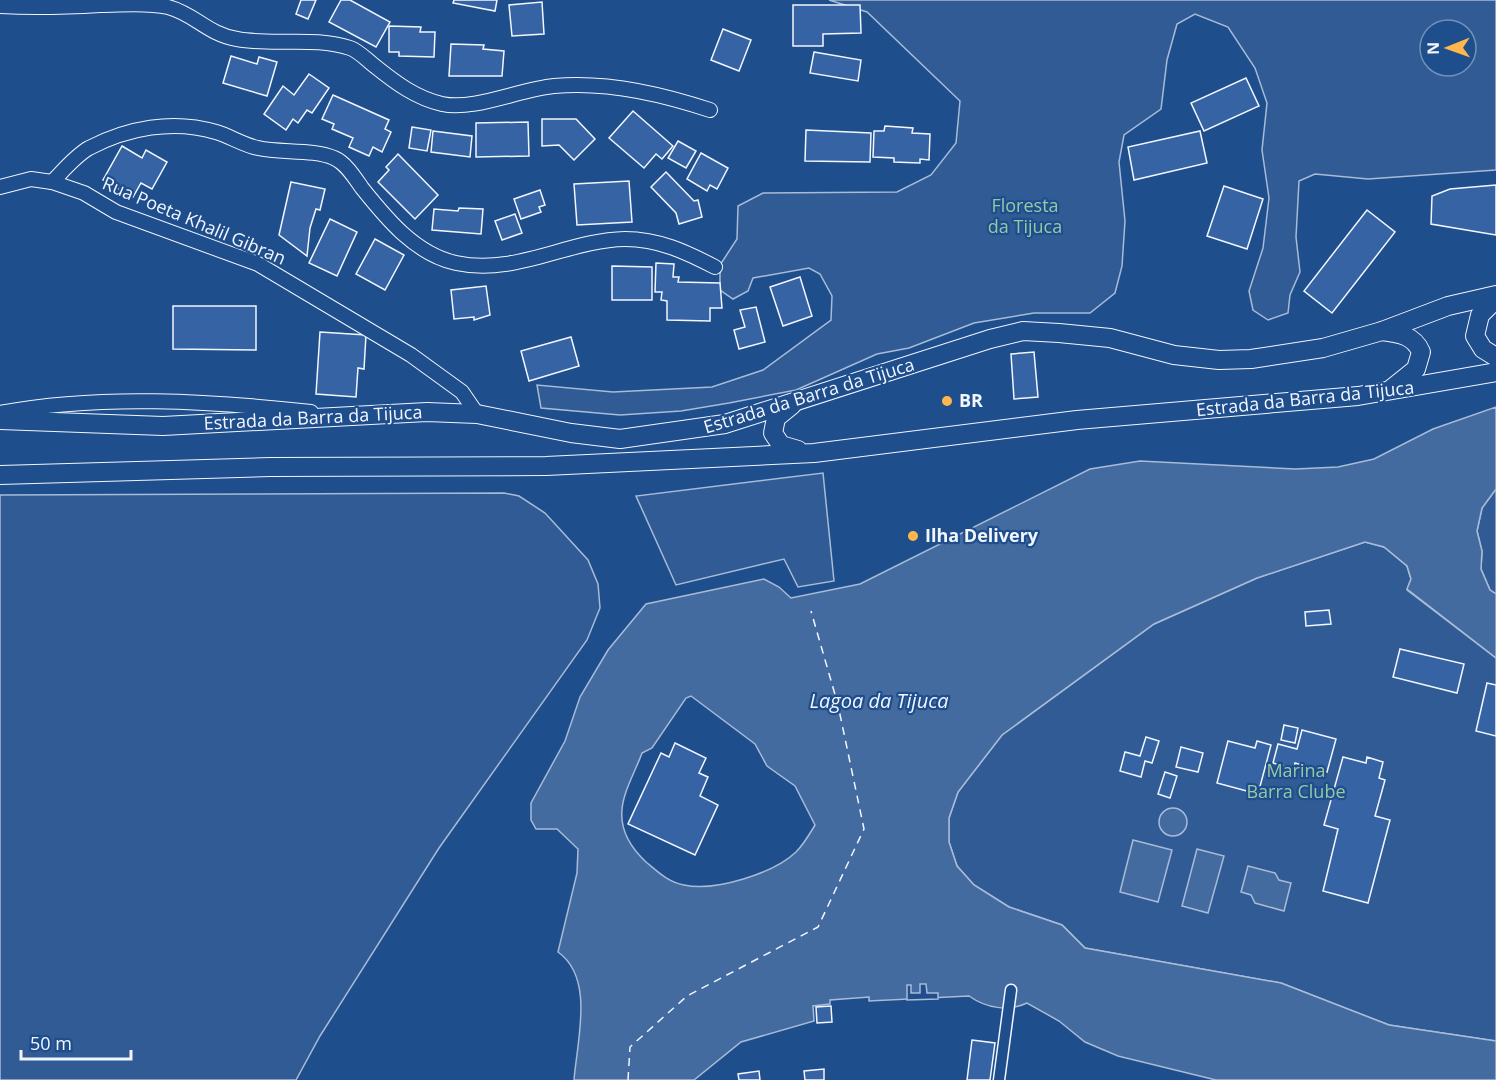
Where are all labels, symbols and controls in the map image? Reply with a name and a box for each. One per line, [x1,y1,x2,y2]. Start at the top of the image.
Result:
north arrow [1418,18,1478,78]
text: N [1422,42,1444,55]
street label: Rua Poeta Khalil Gibran [99,171,290,270]
park label: Floresta da Tijuca [988,193,1062,238]
street label: Estrada da Barra da Tijuca [700,352,917,439]
street label: Estrada da Barra da Tijuca [1195,375,1415,421]
place label: BR [959,388,983,412]
marker: BR [940,394,954,408]
street label: Estrada da Barra da Tijuca [203,399,423,435]
place label: Ilha Delivery [925,523,1039,547]
marker: Ilha Delivery [906,529,920,543]
water label: Lagoa da Tijuca [809,687,949,714]
park label: Marina Barra Clube [1246,758,1346,803]
scale bar [21,1023,130,1061]
text: 50 m [30,1031,72,1055]

